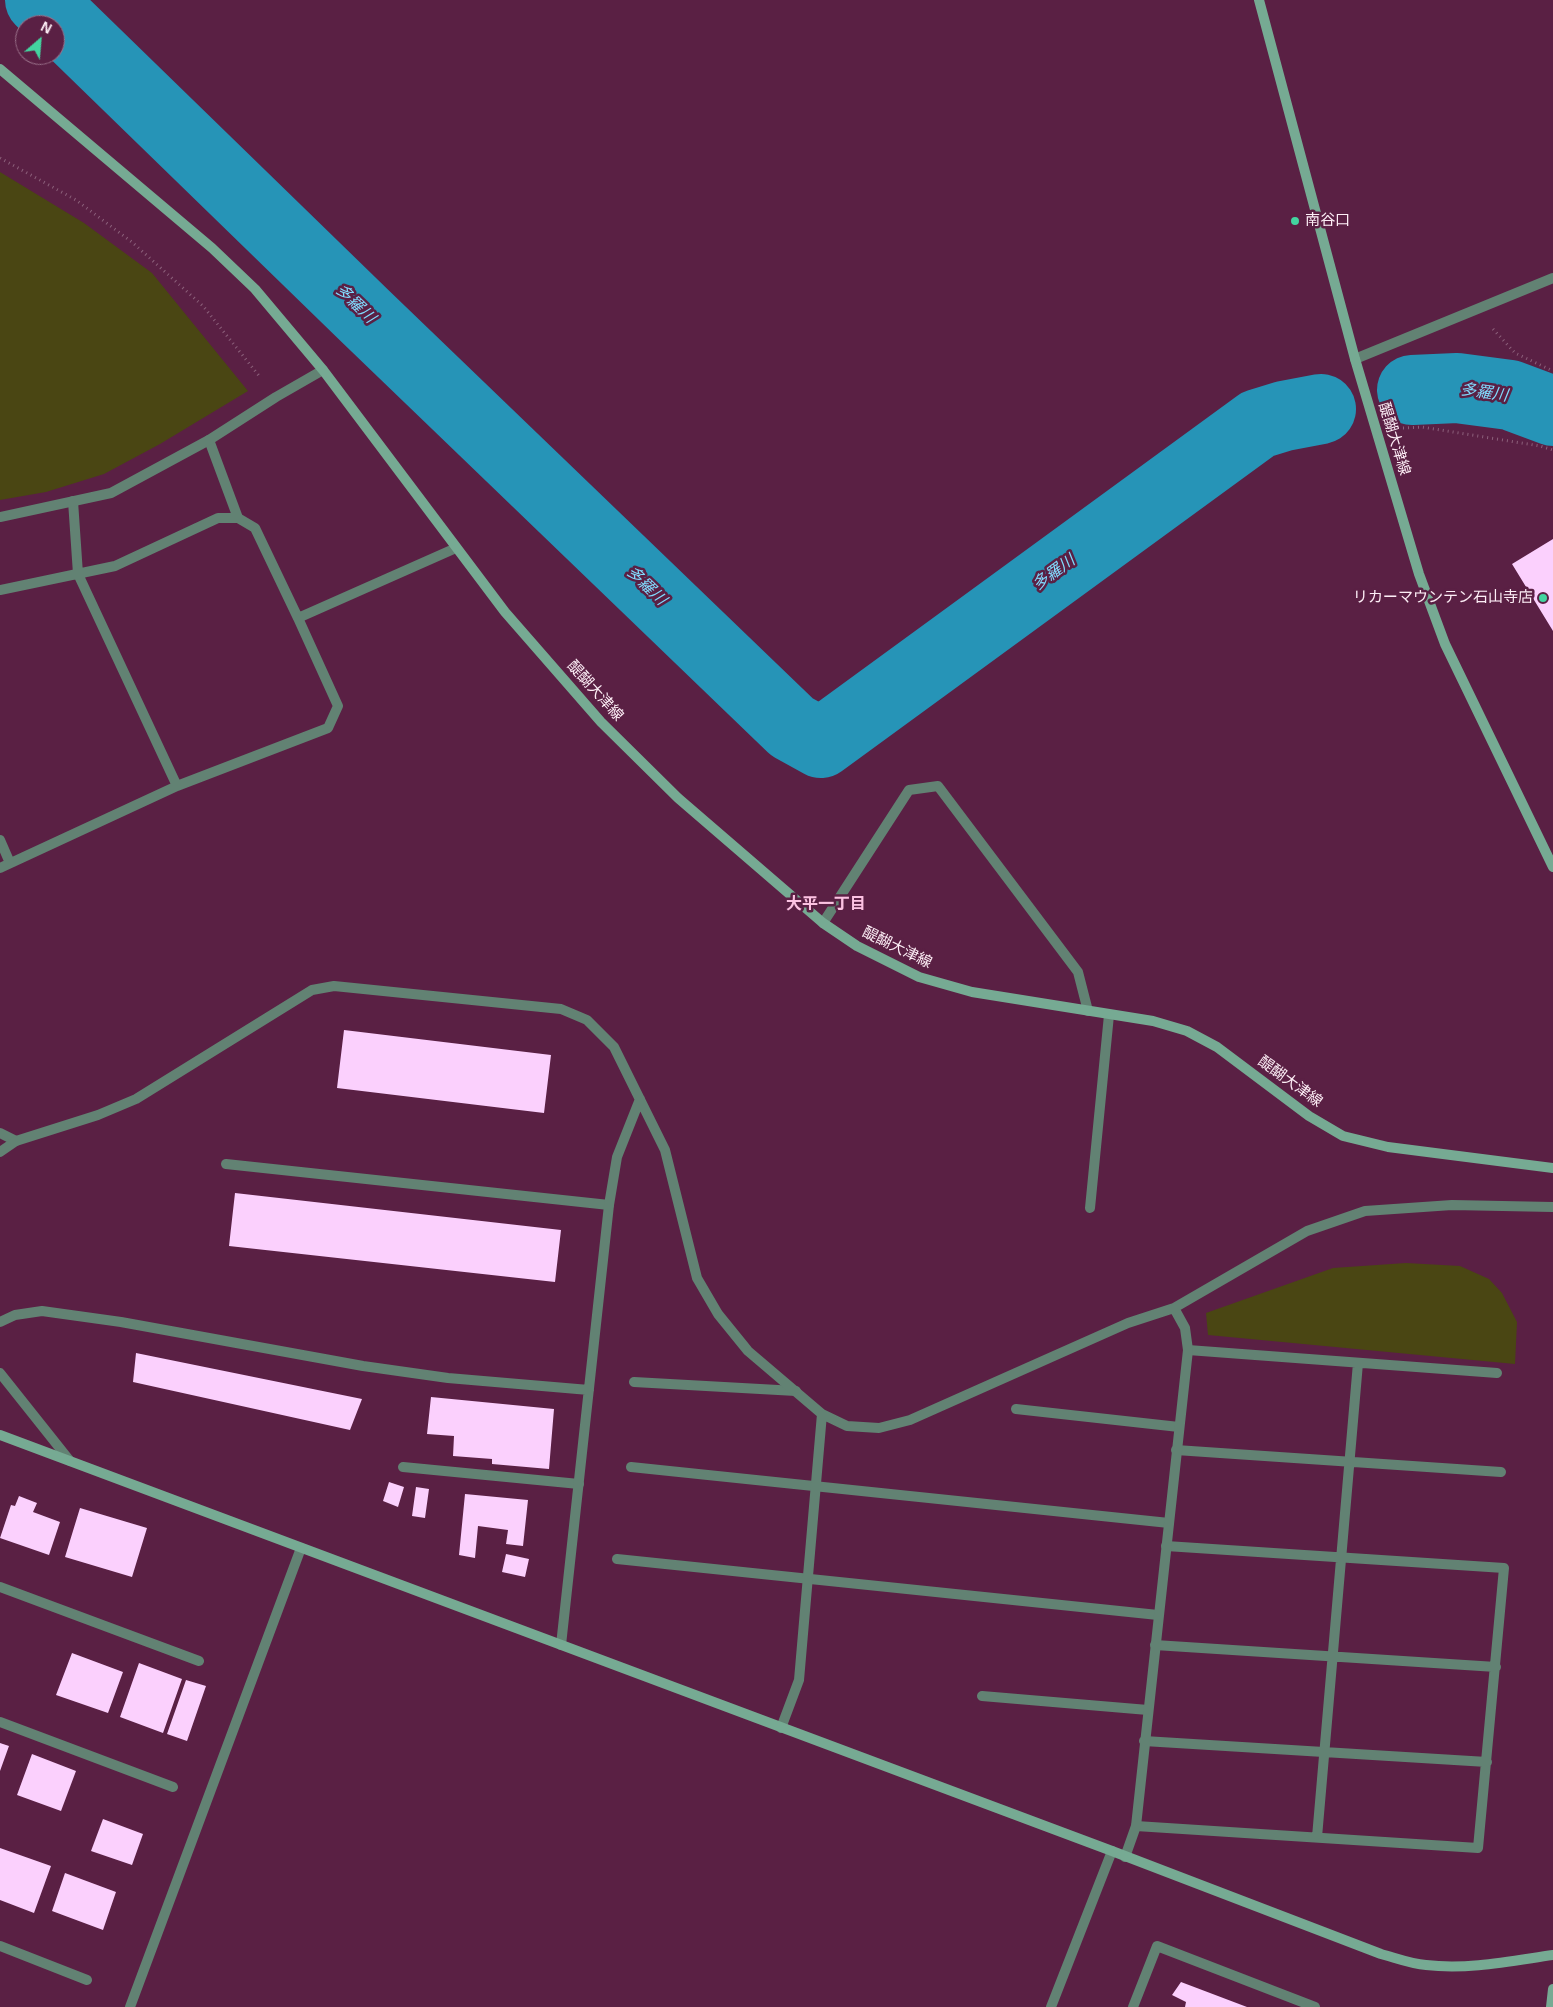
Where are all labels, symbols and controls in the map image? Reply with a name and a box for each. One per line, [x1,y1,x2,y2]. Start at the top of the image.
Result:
north arrow [15,15,65,65]
text: N [38,18,54,37]
place label: 南谷口 [1305,212,1350,230]
marker: 南谷口 [1289,215,1301,227]
water label: 多羅川 [331,280,379,328]
water label: 多羅川 [1459,380,1509,406]
street label: 醍醐大津線 [1374,401,1414,477]
water label: 多羅川 [1029,551,1079,595]
water label: 多羅川 [622,562,670,610]
place label: リカーマウンテン石山寺店 [1353,589,1533,607]
marker: リカーマウンテン石山寺店 [1537,592,1549,604]
street label: 醍醐大津線 [563,657,627,725]
district label: 大平一丁目 [786,895,866,915]
street label: 醍醐大津線 [859,923,935,973]
street label: 醍醐大津線 [1254,1053,1326,1111]

